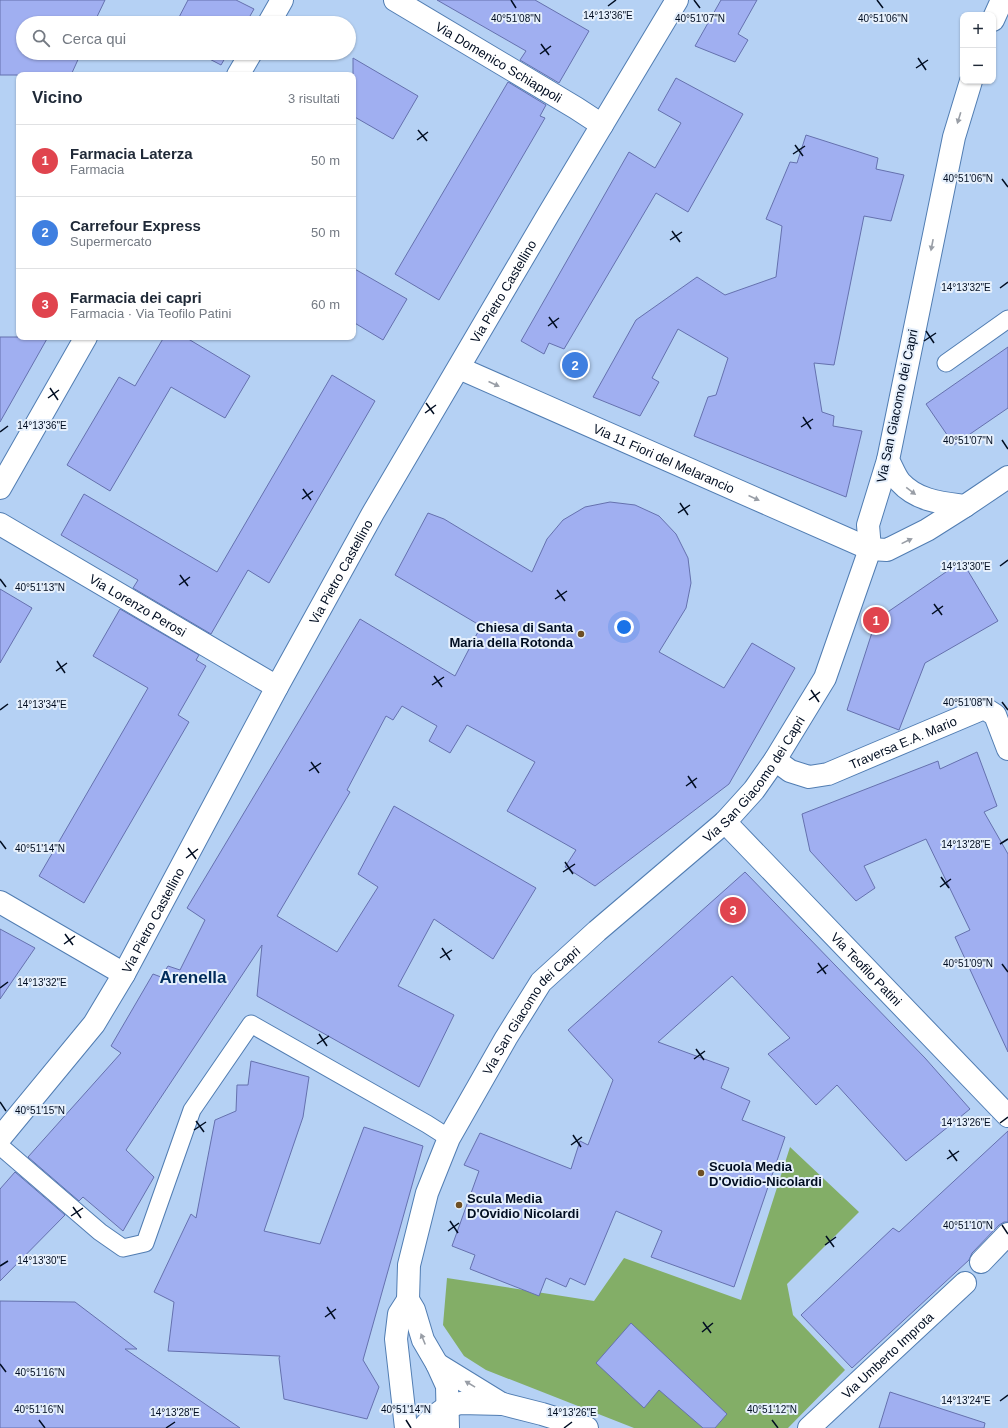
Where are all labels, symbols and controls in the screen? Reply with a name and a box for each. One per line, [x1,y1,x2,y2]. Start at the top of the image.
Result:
text: 14°13'36"E [583,10,633,21]
map controls [960,12,996,84]
button: + [960,12,996,48]
text: 40°51'08"N [491,13,541,24]
text: 40°51'07"N [675,13,725,24]
text: 40°51'06"N [858,13,908,24]
search box [16,16,356,60]
street label: Via Domenico Schiappoli [433,19,565,105]
icon: search [30,27,52,49]
text: Cerca qui [62,30,126,47]
button: − [960,48,996,84]
text: Vicino [32,88,83,107]
text: 3 risultati [288,91,340,106]
one-way arrow [956,113,962,125]
text: Farmacia Laterza [70,145,193,162]
text: 1 [41,153,49,168]
text: 50 m [311,153,340,168]
text: Farmacia [70,162,124,177]
text: 40°51'06"N [943,173,993,184]
text: Carrefour Express [70,217,201,234]
text: 2 [41,225,49,240]
text: 50 m [311,225,340,240]
text: Supermercato [70,234,152,249]
street label: Via Pietro Castellino [467,237,539,346]
one-way arrow [928,239,934,251]
text: 14°13'32"E [941,282,991,293]
text: Farmacia dei capri [70,289,202,306]
text: 3 [41,297,49,312]
text: 60 m [311,297,340,312]
text: Farmacia · Via Teofilo Patini [70,306,231,321]
street label: Via San Giacomo dei Capri [873,328,921,484]
pin: 2 [562,350,588,380]
one-way arrow [489,381,500,387]
text: 14°13'36"E [17,420,67,431]
street label: Via 11 Fiori del Melarancio [591,421,737,496]
text: 40°51'07"N [943,435,993,446]
one-way arrow [906,486,917,495]
one-way arrow [749,495,760,501]
street label: Via Pietro Castellino [306,517,375,627]
one-way arrow [901,537,913,544]
text: 14°13'30"E [941,561,991,572]
street label: Via Lorenzo Perosi [87,571,189,639]
text: 40°51'13"N [15,582,65,593]
pin: 1 [863,605,889,635]
your location [614,617,634,637]
place label: Chiesa di Santa Maria della Rotonda [449,620,574,650]
marker: Chiesa di Santa Maria della Rotonda [576,629,586,639]
text: 40°51'08"N [943,697,993,708]
text: 14°13'34"E [17,699,67,710]
street label: Via San Giacomo dei Capri [700,713,808,845]
street label: Traversa E.A. Mario [847,713,959,772]
text: 14°13'28"E [941,839,991,850]
text: 40°51'14"N [15,843,65,854]
street label: Via Pietro Castellino [119,865,187,975]
pin: 3 [720,895,746,925]
street label: Via Teofilo Patini [828,929,905,1009]
street label: Via San Giacomo dei Capri [479,943,583,1077]
text: 40°51'09"N [943,958,993,969]
district label: Arenella [159,968,227,987]
text: 14°13'32"E [17,977,67,988]
text: 40°51'15"N [15,1105,65,1116]
text: 14°13'26"E [941,1117,991,1128]
place label: Scuola Media D'Ovidio-Nicolardi [709,1159,822,1189]
marker: Scuola Media D'Ovidio-Nicolardi [696,1168,706,1178]
place label: Scula Media D'Ovidio Nicolardi [467,1191,579,1221]
marker: Scula Media D'Ovidio Nicolardi [454,1200,464,1210]
text: 40°51'10"N [943,1220,993,1231]
text: 14°13'30"E [17,1255,67,1266]
street label: Via Umberto Improta [838,1308,937,1401]
one-way arrow [420,1332,426,1344]
text: 40°51'16"N [15,1367,65,1378]
one-way arrow [464,1381,476,1388]
text: 14°13'24"E [941,1395,991,1406]
text: 40°51'16"N [14,1404,64,1415]
text: 40°51'14"N [381,1404,431,1415]
text: 40°51'12"N [747,1404,797,1415]
text: 14°13'28"E [150,1407,200,1418]
text: 14°13'26"E [547,1407,597,1418]

